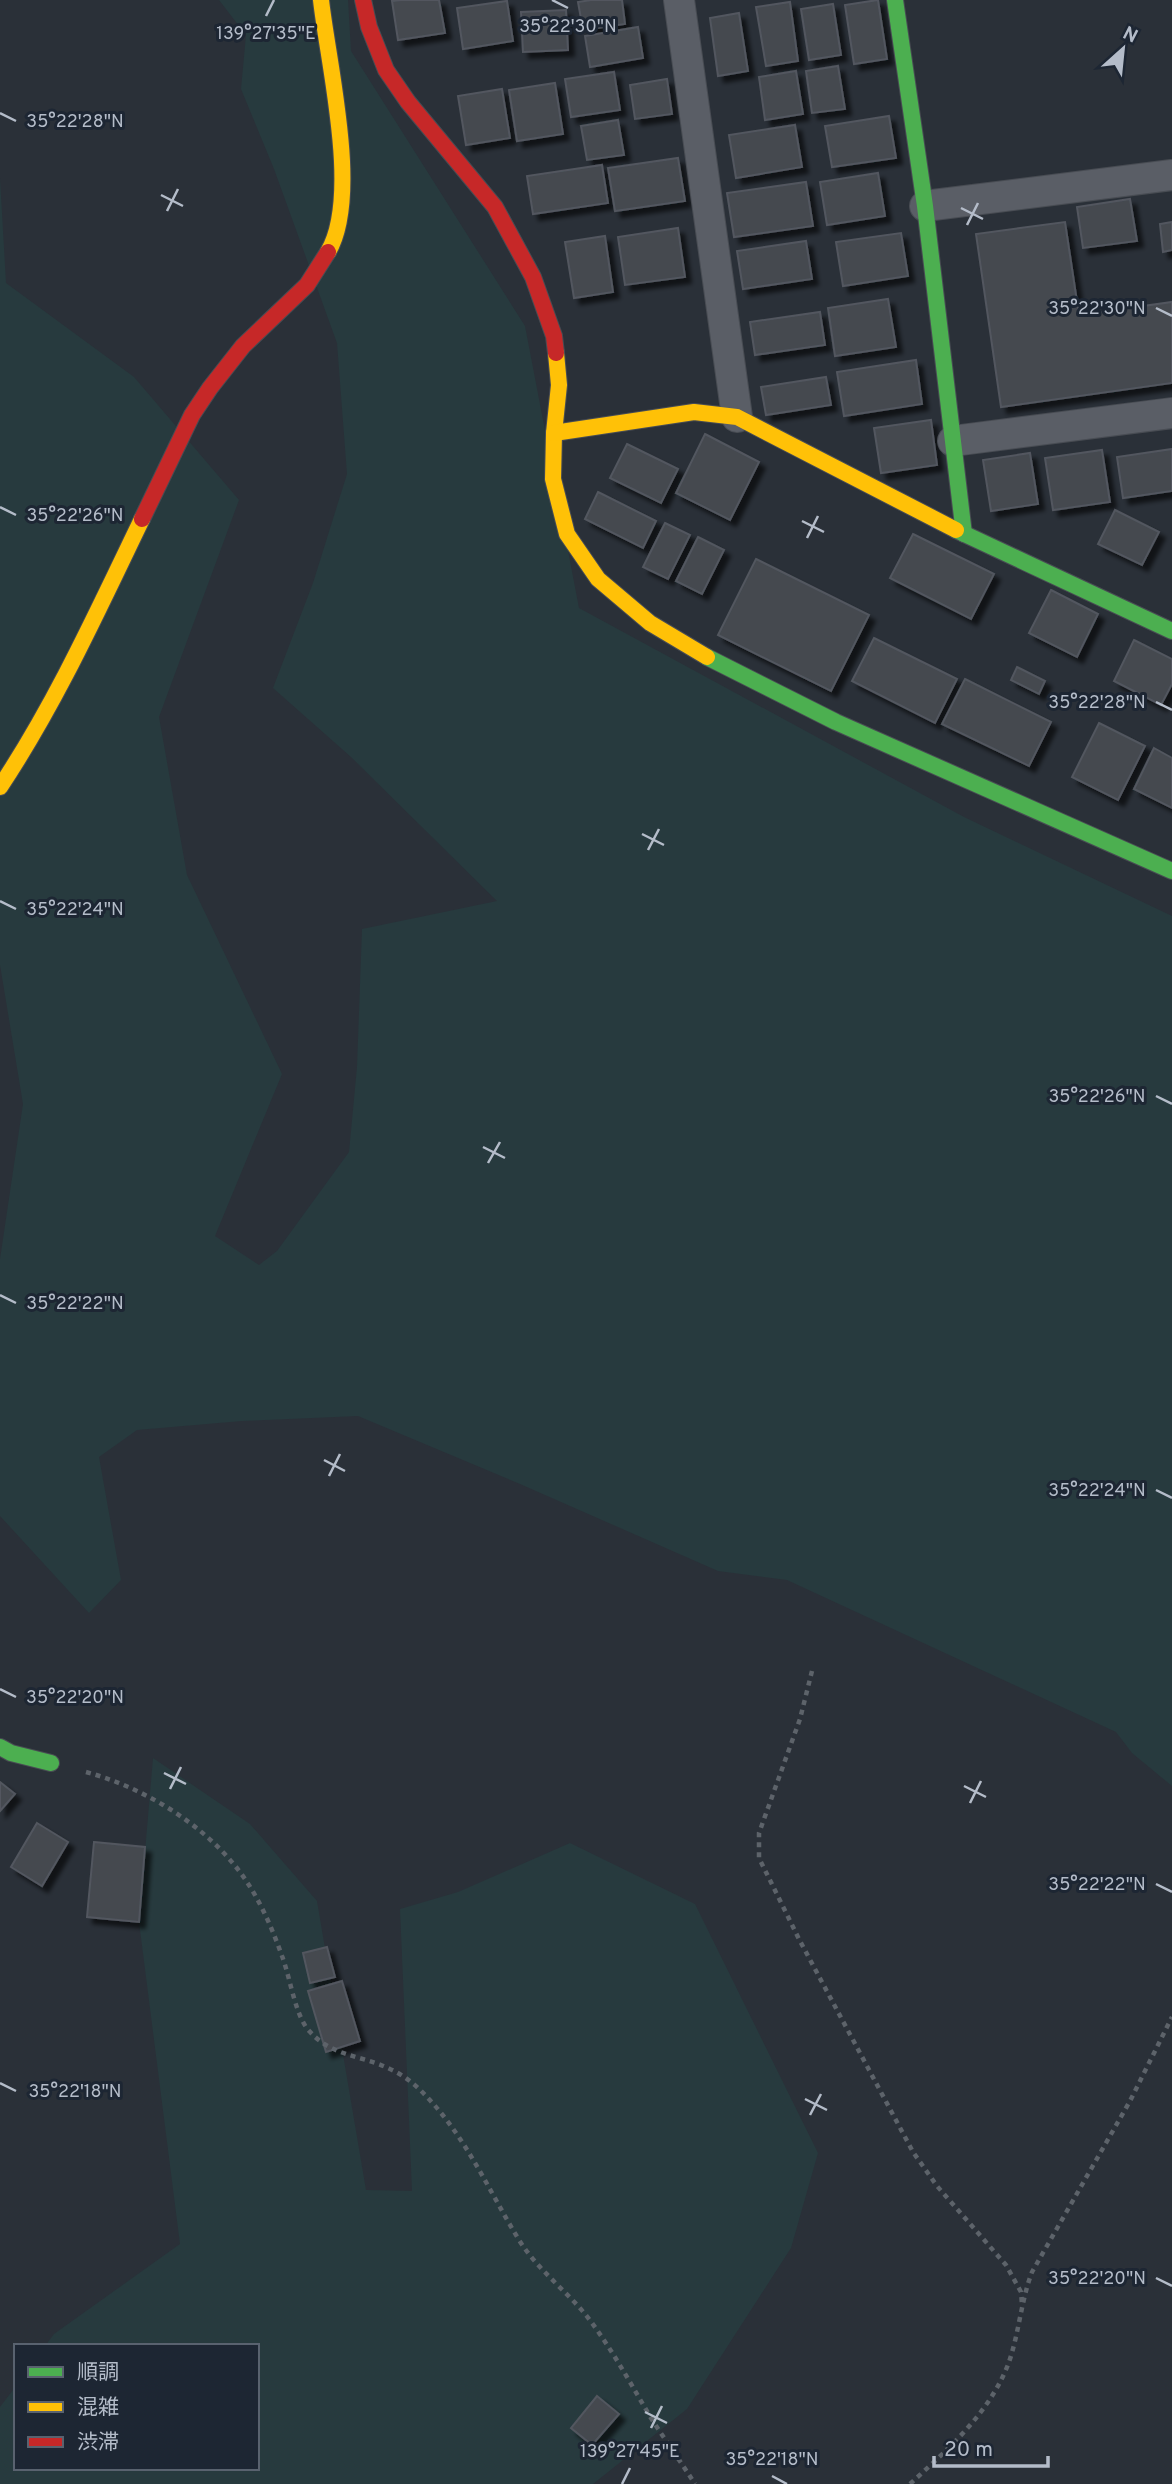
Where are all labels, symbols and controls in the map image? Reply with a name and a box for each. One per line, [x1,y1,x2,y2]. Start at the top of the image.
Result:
north arrow [1088,14,1158,84]
text: 35°22'30"N [519,16,617,39]
text: N [1118,22,1141,49]
text: 139°27'35"E [216,23,316,46]
text: 35°22'28"N [26,111,124,134]
text: 35°22'30"N [1048,298,1146,321]
text: 35°22'26"N [26,505,124,528]
text: 35°22'28"N [1048,692,1146,715]
text: 35°22'24"N [26,899,124,922]
text: 35°22'26"N [1048,1086,1146,1109]
text: 35°22'22"N [26,1293,124,1316]
text: 35°22'24"N [1048,1480,1146,1503]
text: 35°22'20"N [26,1687,124,1710]
text: 35°22'22"N [1048,1874,1146,1897]
text: 35°22'18"N [29,2081,121,2104]
text: 35°22'20"N [1048,2268,1146,2291]
legend [14,2344,259,2470]
text: 順調 [77,2360,119,2387]
text: 混雑 [77,2395,119,2422]
scale bar [934,2424,1048,2468]
text: 渋滞 [77,2430,119,2457]
text: 20 m [944,2437,993,2464]
text: 139°27'45"E [580,2441,680,2464]
text: 35°22'18"N [726,2449,818,2472]

